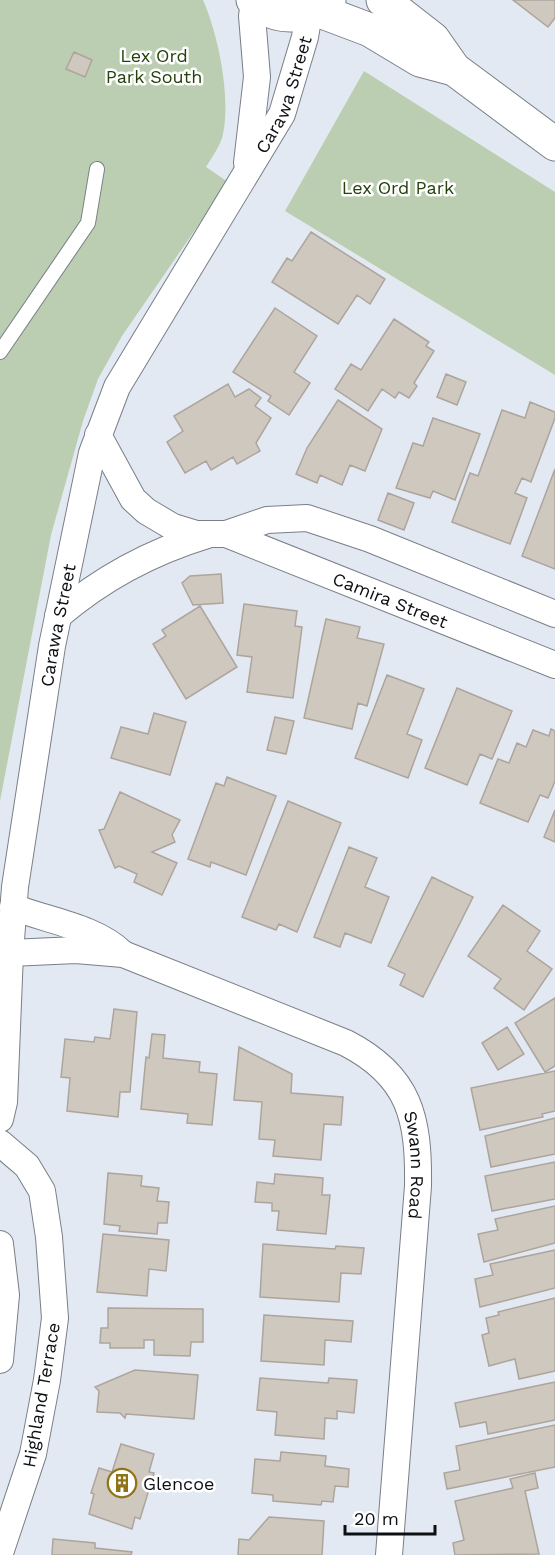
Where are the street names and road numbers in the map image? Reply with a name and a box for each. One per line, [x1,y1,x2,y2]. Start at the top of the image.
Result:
street label: Carawa Street [250,33,315,157]
street label: Carawa Street [35,561,79,688]
street label: Camira Street [330,567,451,632]
street label: Swann Road [400,1108,429,1220]
street label: Highland Terrace [18,1321,64,1469]

